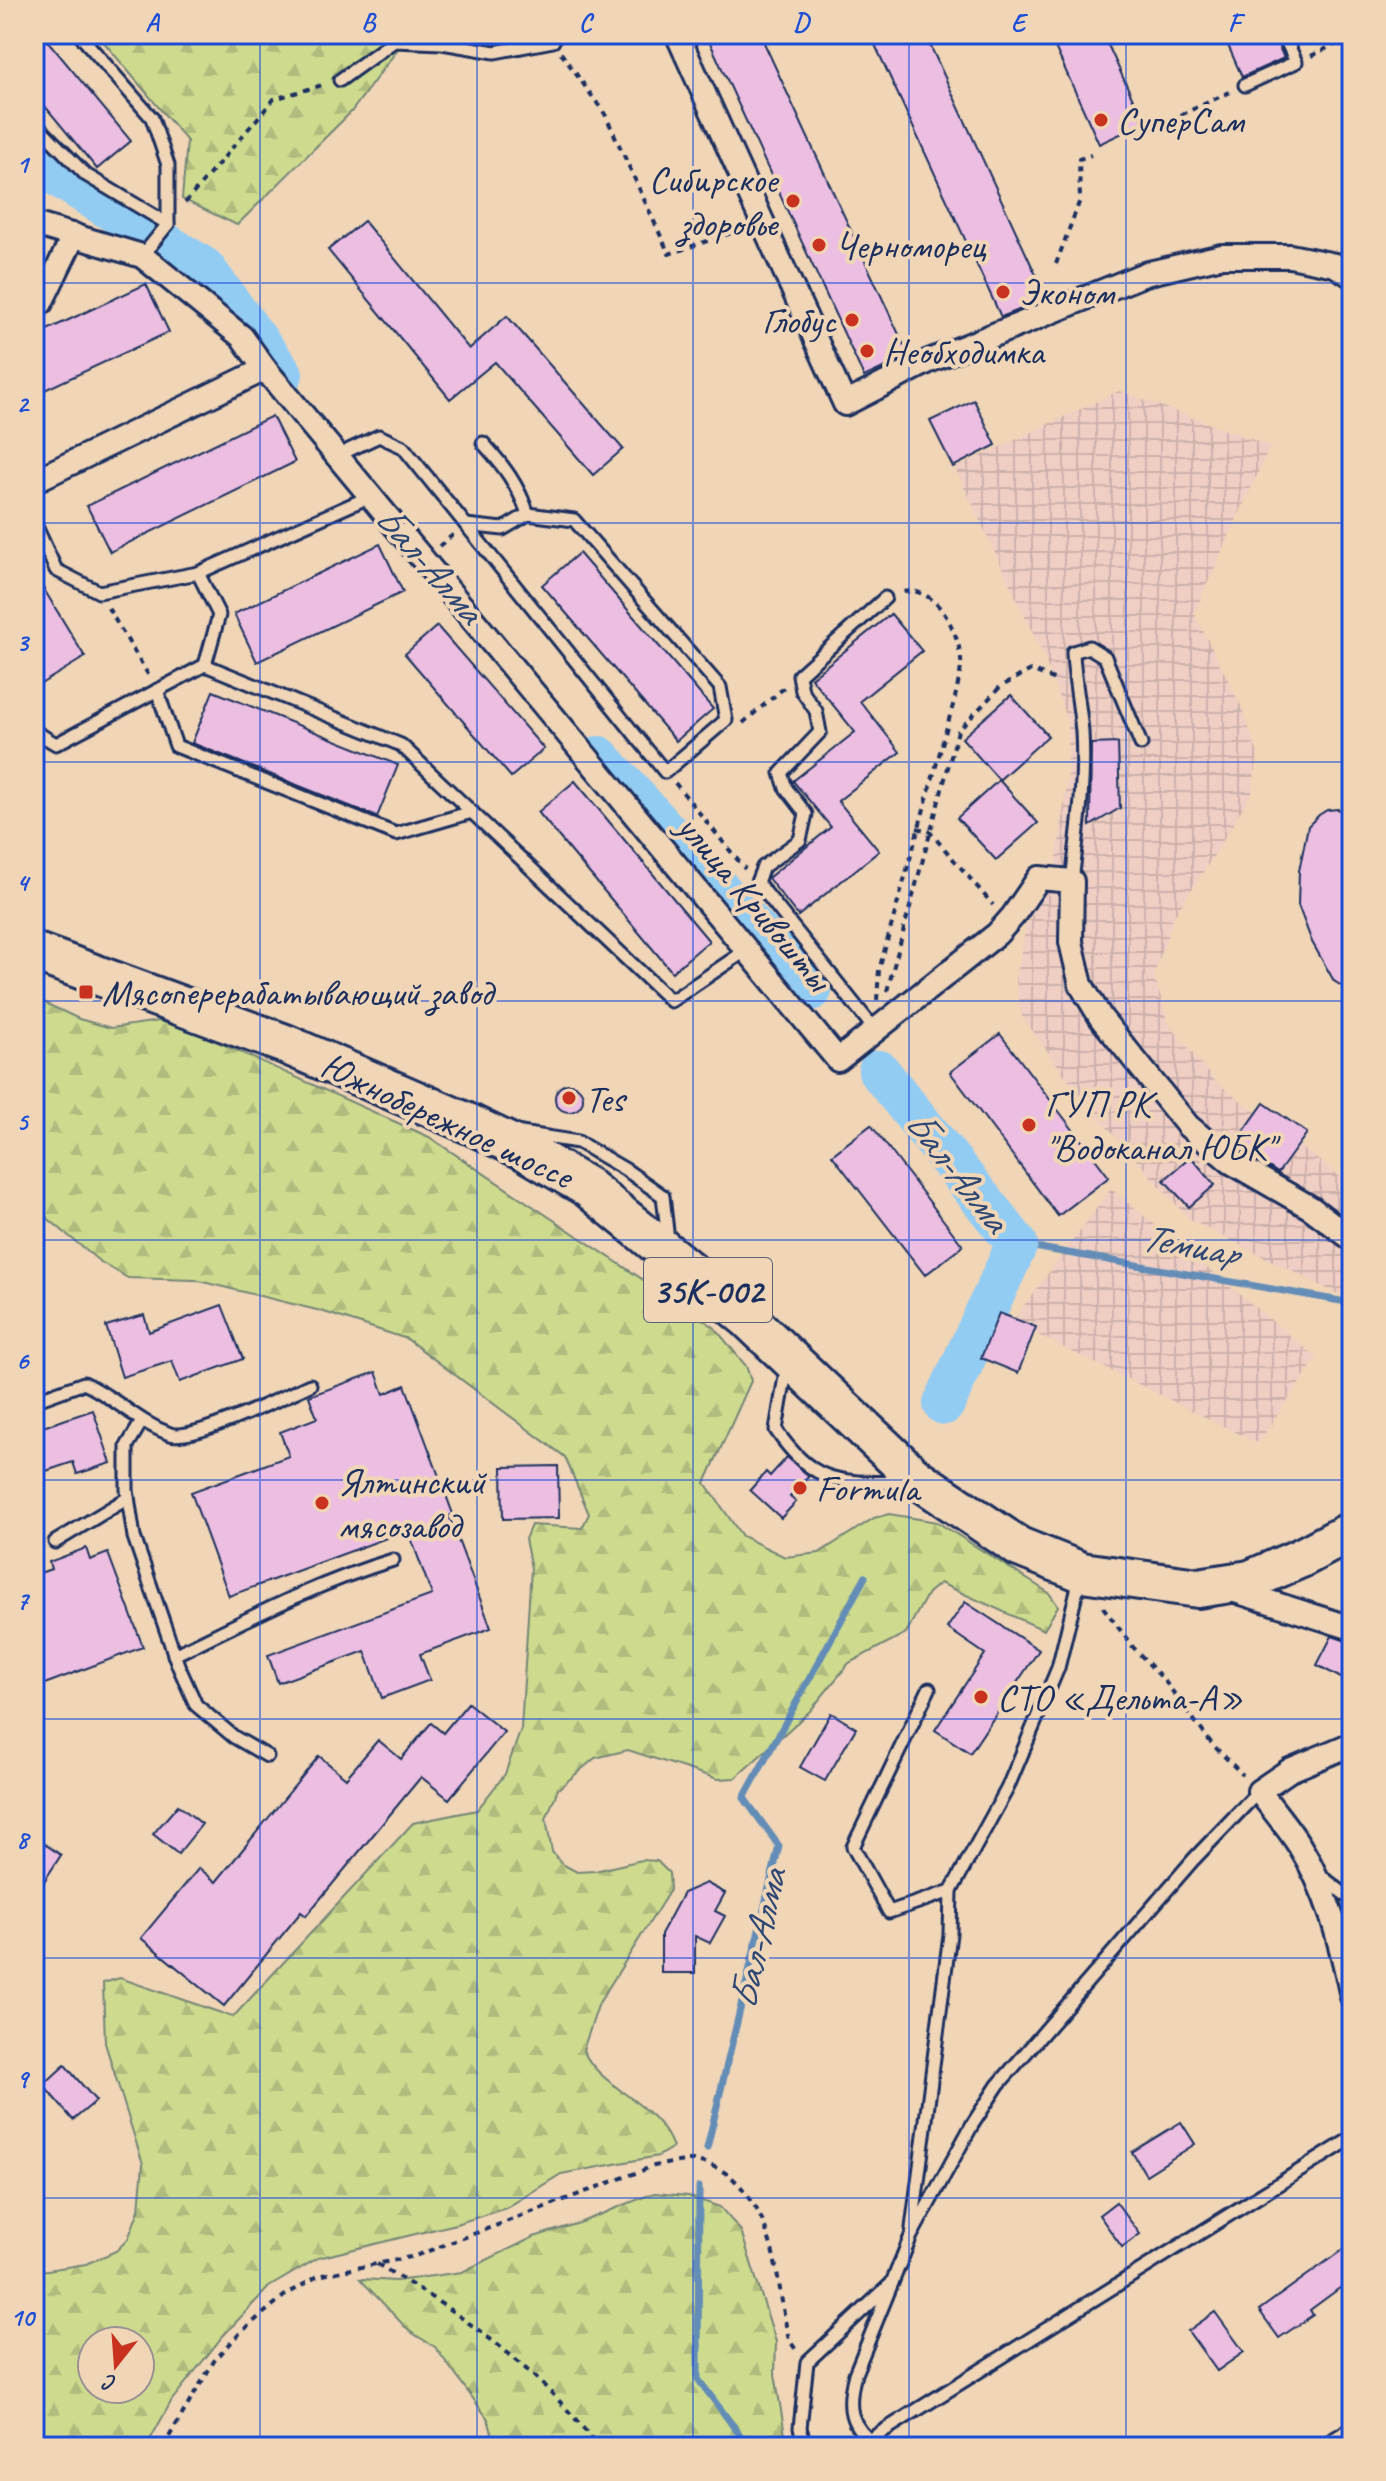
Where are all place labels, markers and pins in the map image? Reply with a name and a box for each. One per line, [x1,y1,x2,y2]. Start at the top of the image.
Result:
place label: СуперСам [1117,97,1245,144]
marker: СуперСам [1092,111,1110,129]
place label: Сибирское здоровье [649,156,780,247]
marker: Сибирское здоровье [784,192,802,210]
place label: Черноморец [835,222,987,269]
marker: Черноморец [810,236,828,254]
place label: Эконом [1019,269,1115,316]
marker: Эконом [994,283,1012,301]
place label: Глобус [762,297,838,344]
marker: Глобус [843,311,861,329]
place label: Необходимка [883,328,1047,375]
marker: Необходимка [858,342,876,360]
place label: Мясоперерабатывающий завод [102,969,496,1016]
marker: Мясоперерабатывающий завод [77,983,95,1001]
place label: Tes [585,1075,628,1122]
place label: ГУП РК "Водоканал ЮБК" [1045,1080,1281,1171]
marker: Tes [560,1089,578,1107]
marker: ГУП РК "Водоканал ЮБК" [1020,1116,1038,1134]
place label: Ялтинский мясозавод [338,1458,488,1549]
place label: Formula [816,1465,922,1512]
marker: Formula [791,1479,809,1497]
marker: Ялтинский мясозавод [313,1494,331,1512]
place label: СТО «Дельта-А» [997,1674,1243,1721]
marker: СТО «Дельта-А» [972,1688,990,1706]

